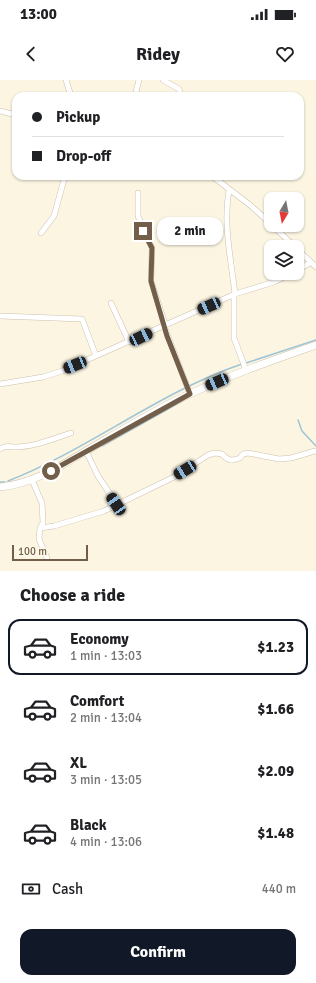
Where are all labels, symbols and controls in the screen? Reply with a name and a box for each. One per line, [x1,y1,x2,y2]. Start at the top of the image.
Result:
text: 13:00 [20,5,57,23]
icon: back [20,43,42,65]
text: Ridey [136,43,180,65]
icon: heart [274,43,296,65]
text: Pickup [56,108,100,126]
text: Drop-off [56,147,111,165]
north arrow [264,192,304,232]
map controls [264,192,304,280]
callout: 2 min [157,217,223,245]
route end [134,222,152,240]
text: 2 min [174,223,206,239]
button: layers [264,240,304,280]
car [196,296,222,316]
car [128,326,154,348]
car [62,355,88,375]
car [204,372,230,392]
car [172,459,198,481]
route start [42,462,60,480]
car [104,491,128,517]
scale bar [12,543,88,562]
text: 100 m [18,545,47,558]
text: Choose a ride [20,584,125,606]
icon: car [22,629,58,665]
text: Economy [70,630,129,648]
text: $1.23 [257,638,294,656]
text: 1 min · 13:03 [70,648,142,664]
icon: car [22,691,58,727]
text: Comfort [70,692,124,710]
text: $1.66 [257,700,294,718]
text: 2 min · 13:04 [70,710,142,726]
icon: car [22,753,58,789]
text: XL [70,754,87,772]
text: $2.09 [257,762,294,780]
text: 3 min · 13:05 [70,772,142,788]
icon: car [22,815,58,851]
text: Black [70,816,107,834]
text: $1.48 [257,824,294,842]
text: 4 min · 13:06 [70,834,142,850]
icon: cash [20,878,42,900]
text: Cash [52,880,83,898]
text: 440 m [262,881,296,897]
button: Confirm [20,929,296,975]

